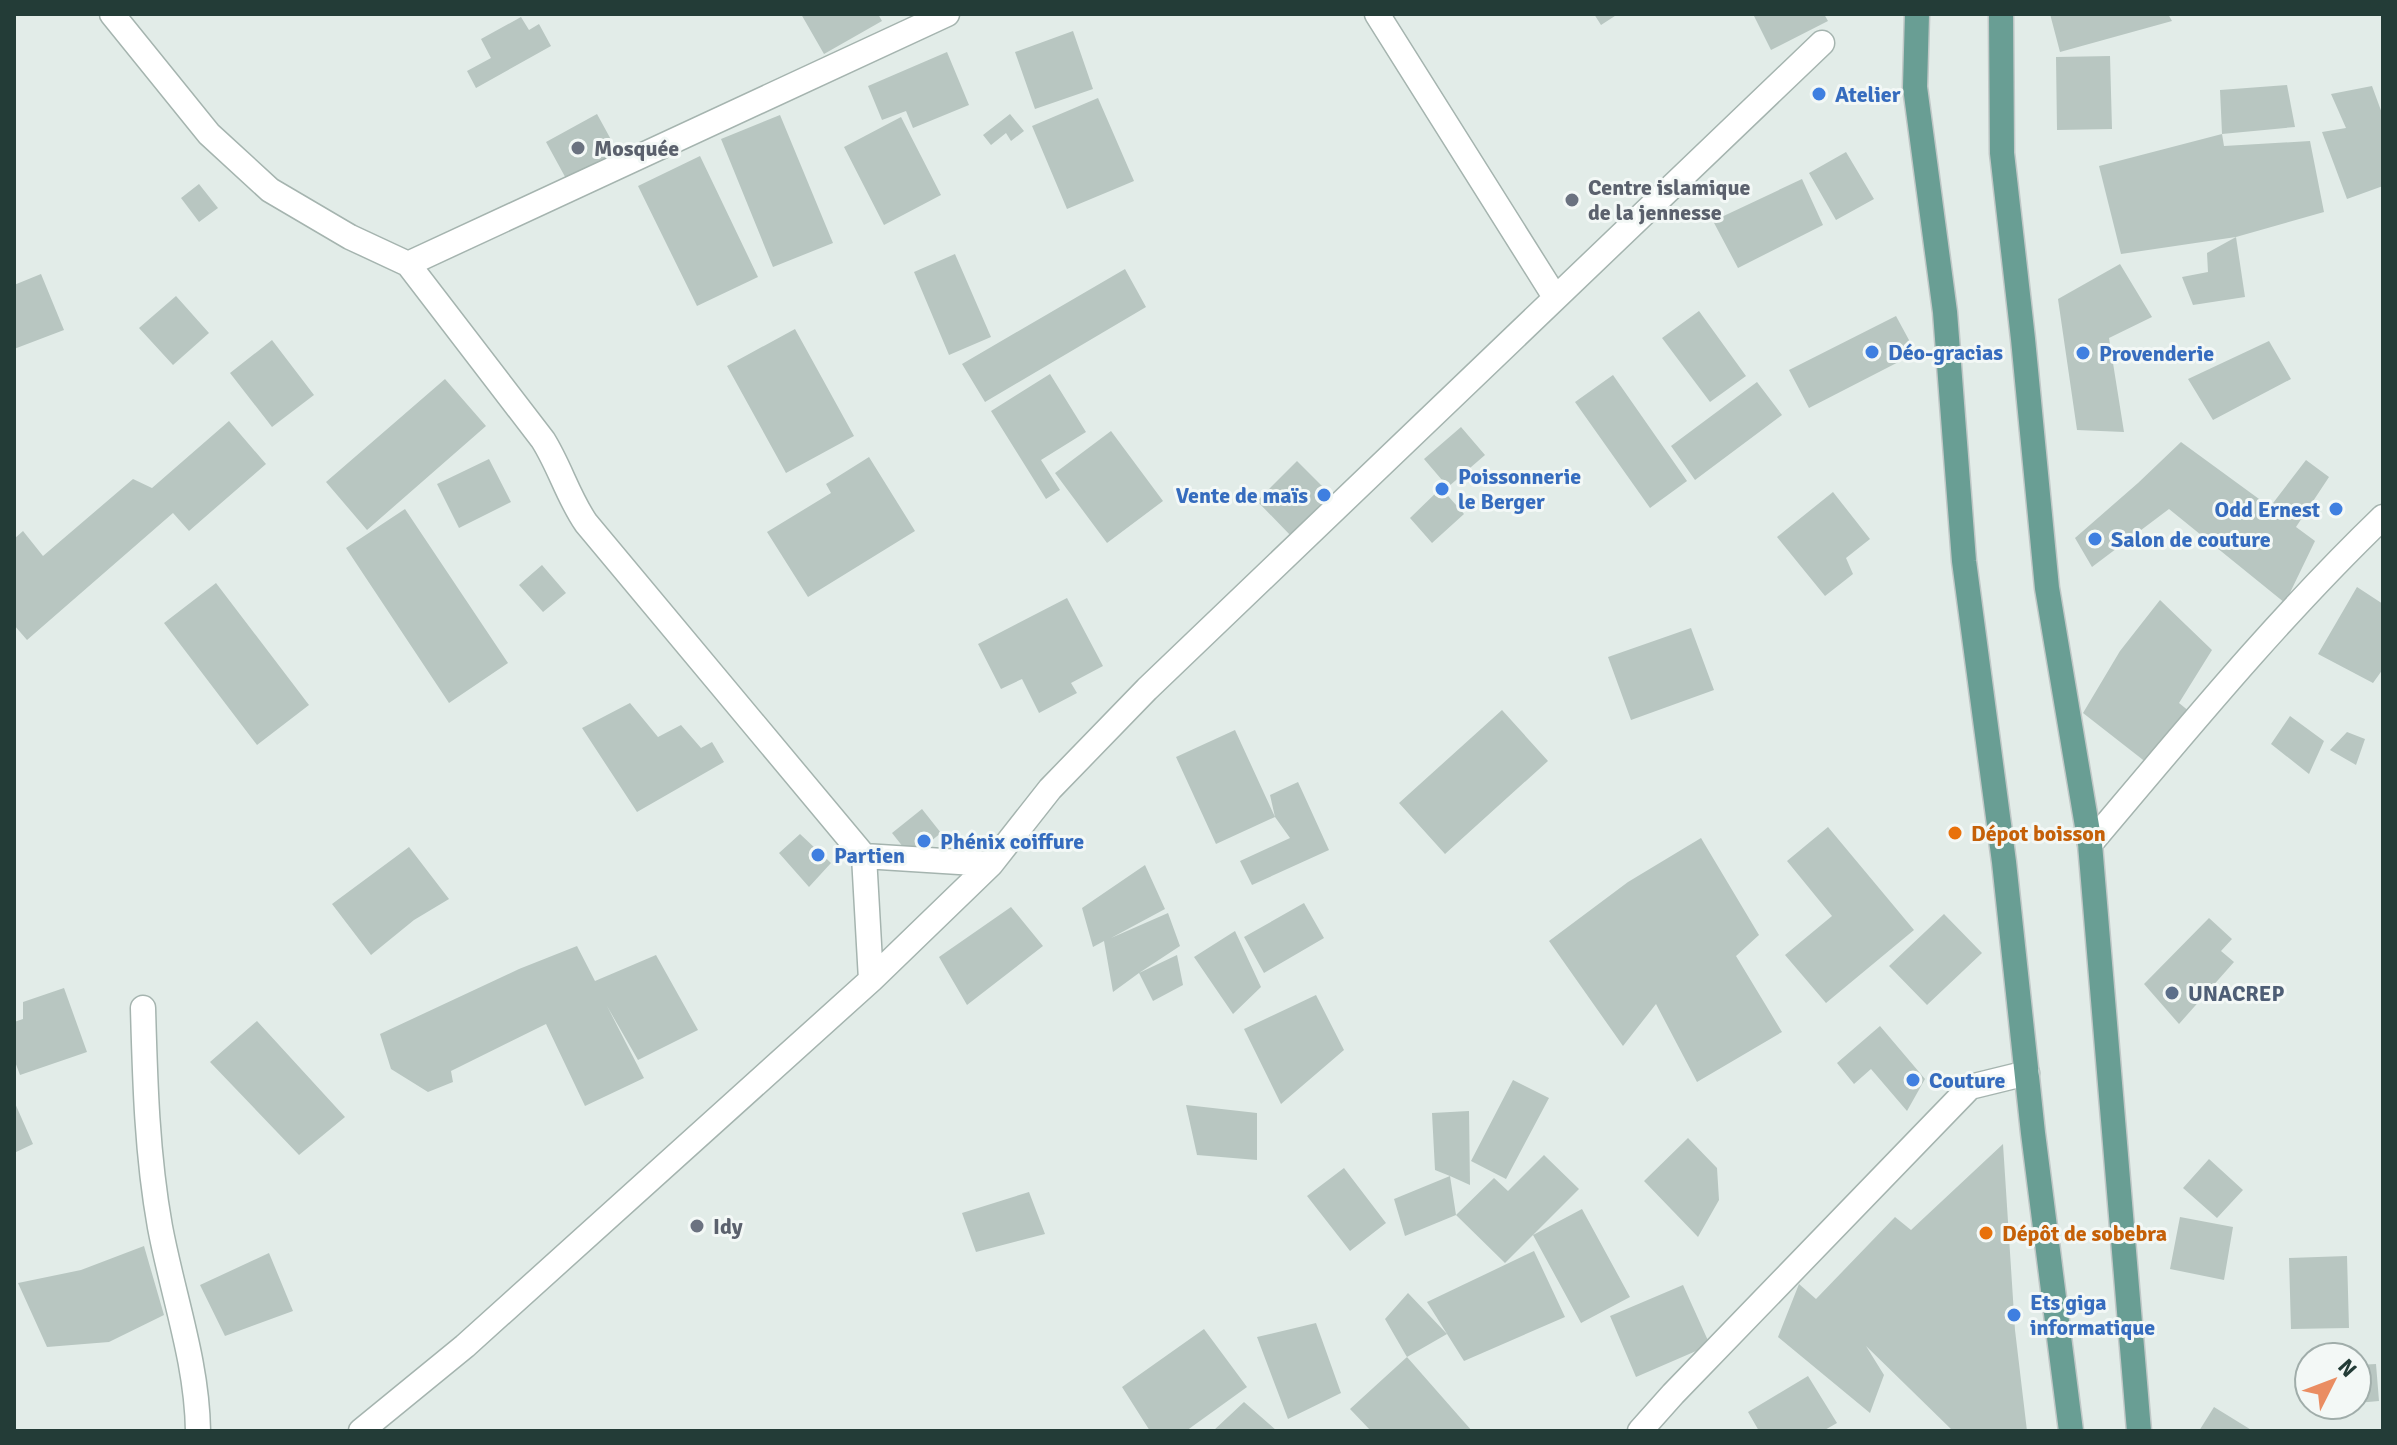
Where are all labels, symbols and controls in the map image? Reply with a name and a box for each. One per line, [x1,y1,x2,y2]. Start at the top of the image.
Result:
place label: Atelier [1835,81,1901,108]
marker: Atelier [1810,85,1828,103]
place label: Mosquée [594,135,679,162]
marker: Mosquée [569,139,587,157]
place label: Centre islamique de la jennesse [1588,174,1750,226]
marker: Centre islamique de la jennesse [1563,191,1581,209]
place label: Déo-gracias [1888,339,2003,366]
place label: Provenderie [2099,340,2214,367]
marker: Déo-gracias [1863,343,1881,361]
marker: Provenderie [2074,344,2092,362]
place label: Poissonnerie le Berger [1458,463,1581,515]
marker: Poissonnerie le Berger [1433,480,1451,498]
place label: Vente de maïs [1176,482,1308,509]
marker: Vente de maïs [1315,486,1333,504]
place label: Odd Ernest [2215,496,2320,523]
marker: Odd Ernest [2327,500,2345,518]
place label: Salon de couture [2111,526,2271,553]
marker: Salon de couture [2086,530,2104,548]
place label: Dépot boisson [1971,820,2106,847]
marker: Dépot boisson [1946,824,1964,842]
place label: Phénix coiffure [940,828,1084,855]
marker: Phénix coiffure [915,832,933,850]
place label: Partien [834,842,905,869]
marker: Partien [809,846,827,864]
place label: UNACREP [2188,980,2284,1007]
marker: UNACREP [2163,984,2181,1002]
place label: Couture [1929,1067,2006,1094]
marker: Couture [1904,1071,1922,1089]
place label: Idy [713,1213,743,1240]
marker: Idy [688,1217,706,1235]
place label: Dépôt de sobebra [2002,1220,2167,1247]
marker: Dépôt de sobebra [1977,1224,1995,1242]
place label: Ets giga informatique [2030,1289,2155,1341]
marker: Ets giga informatique [2005,1306,2023,1324]
north arrow [2293,1341,2373,1421]
text: N [2332,1353,2363,1383]

